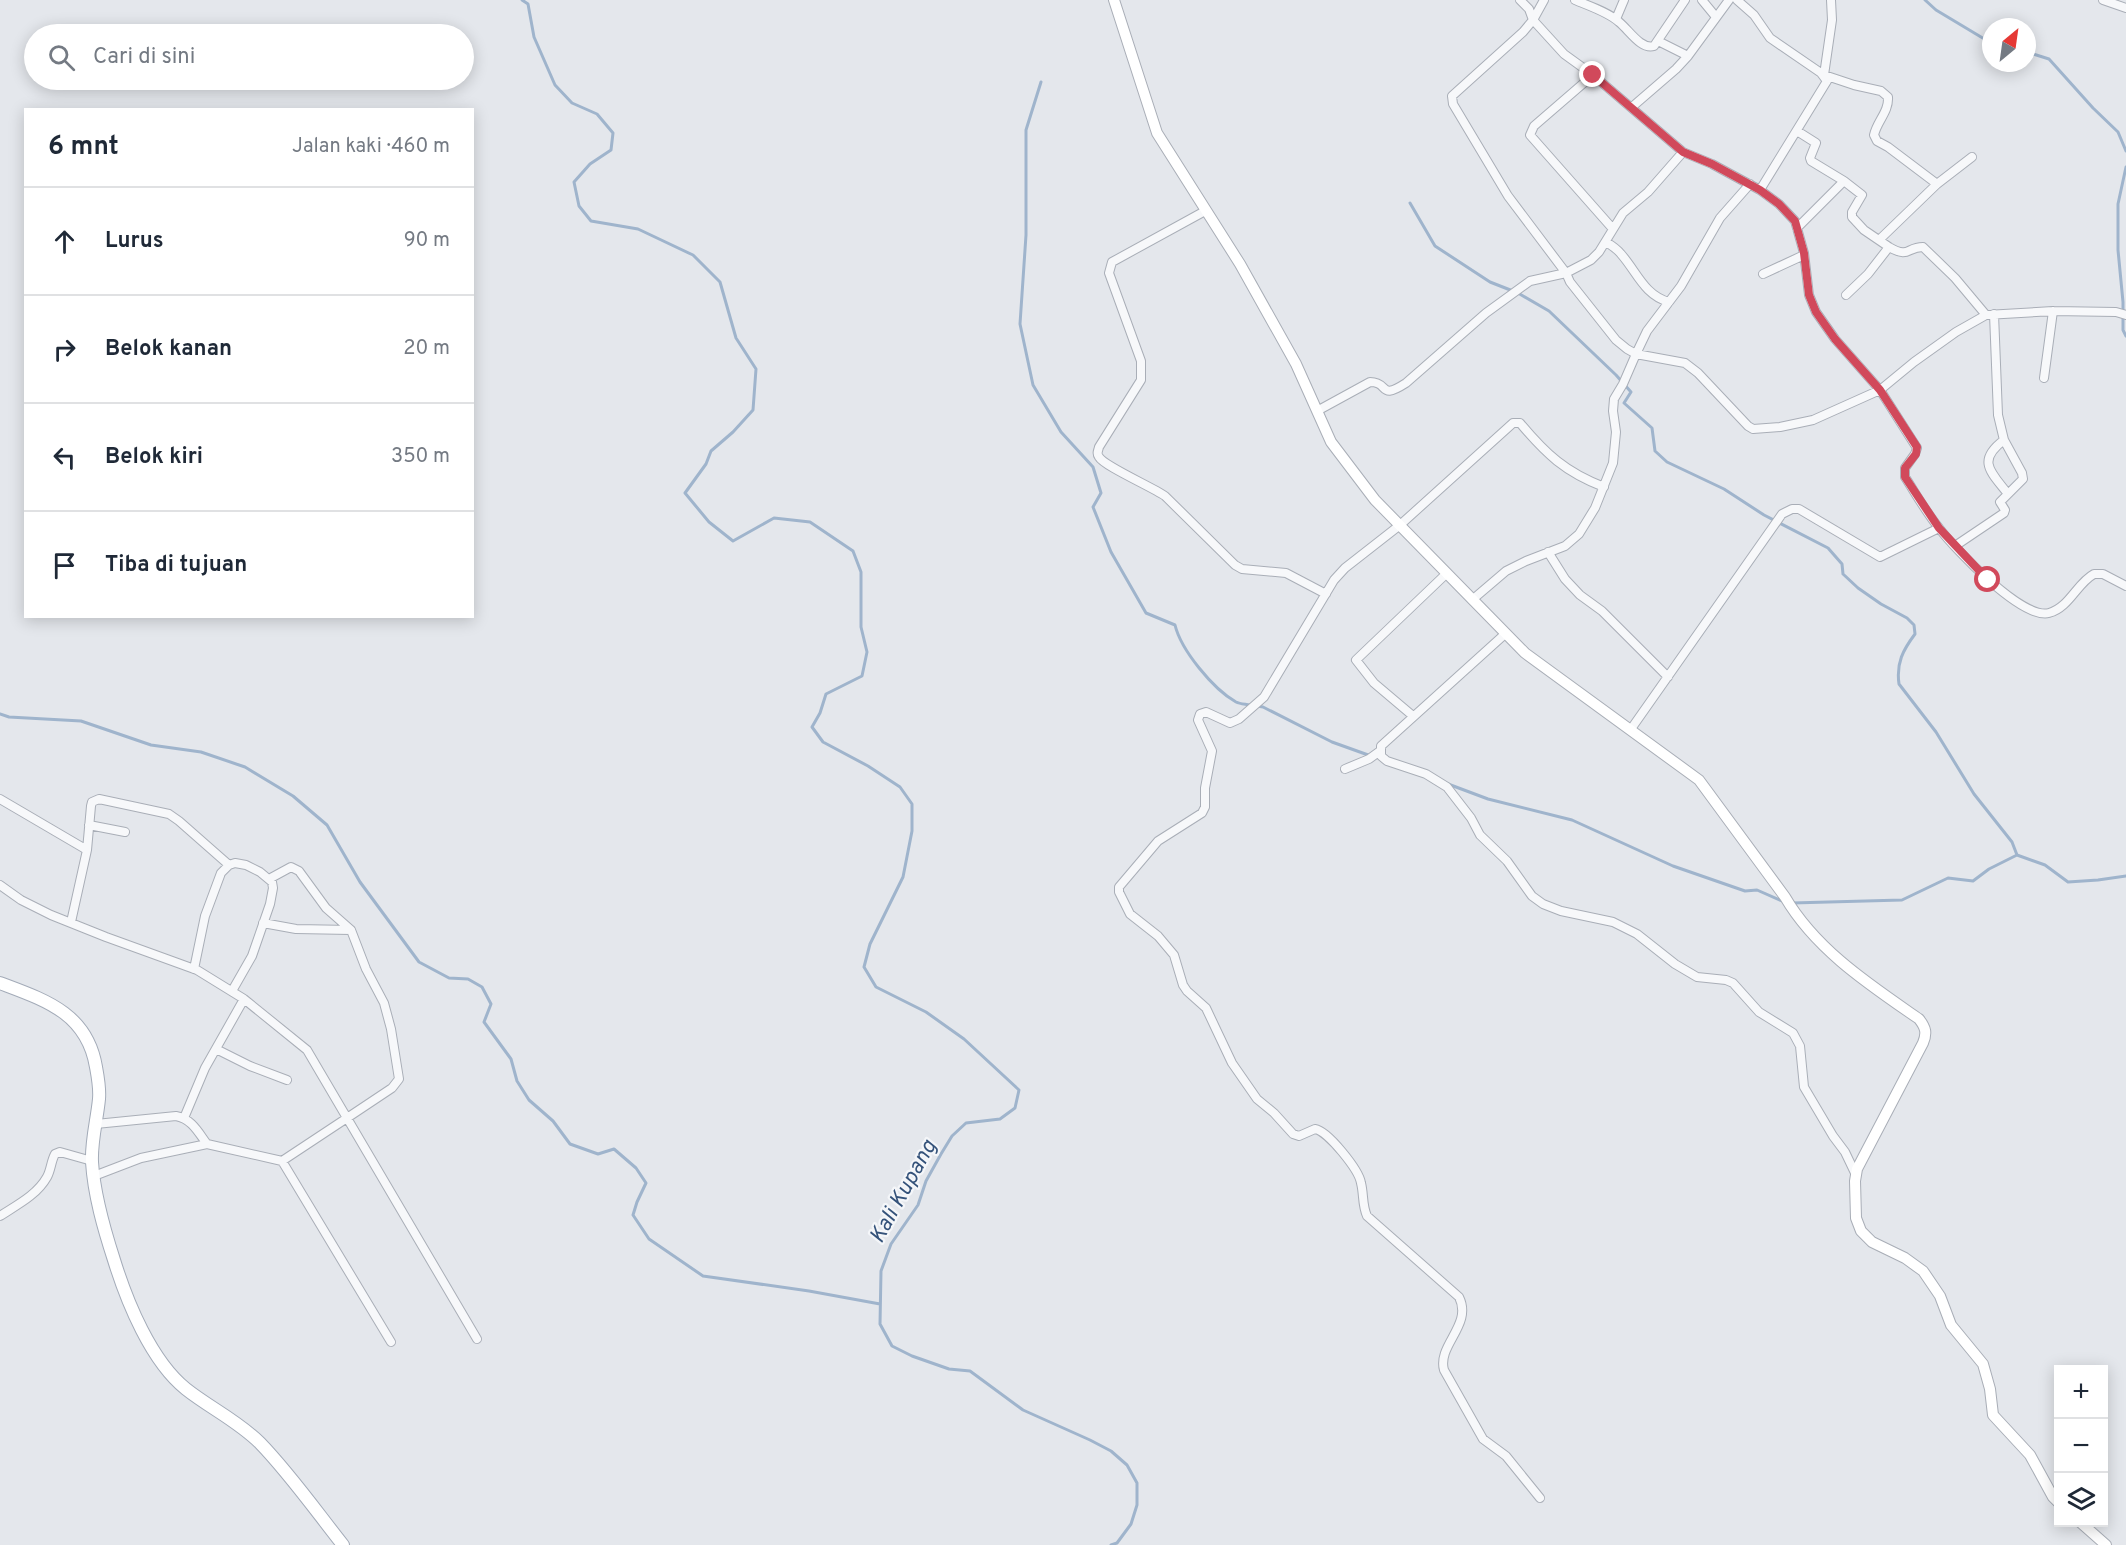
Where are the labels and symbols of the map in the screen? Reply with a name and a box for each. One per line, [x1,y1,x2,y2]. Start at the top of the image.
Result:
north arrow [1982,18,2036,72]
route end [1579,61,1605,87]
route start [1974,566,2000,592]
water label: Kali Kupang [865,1135,944,1248]

